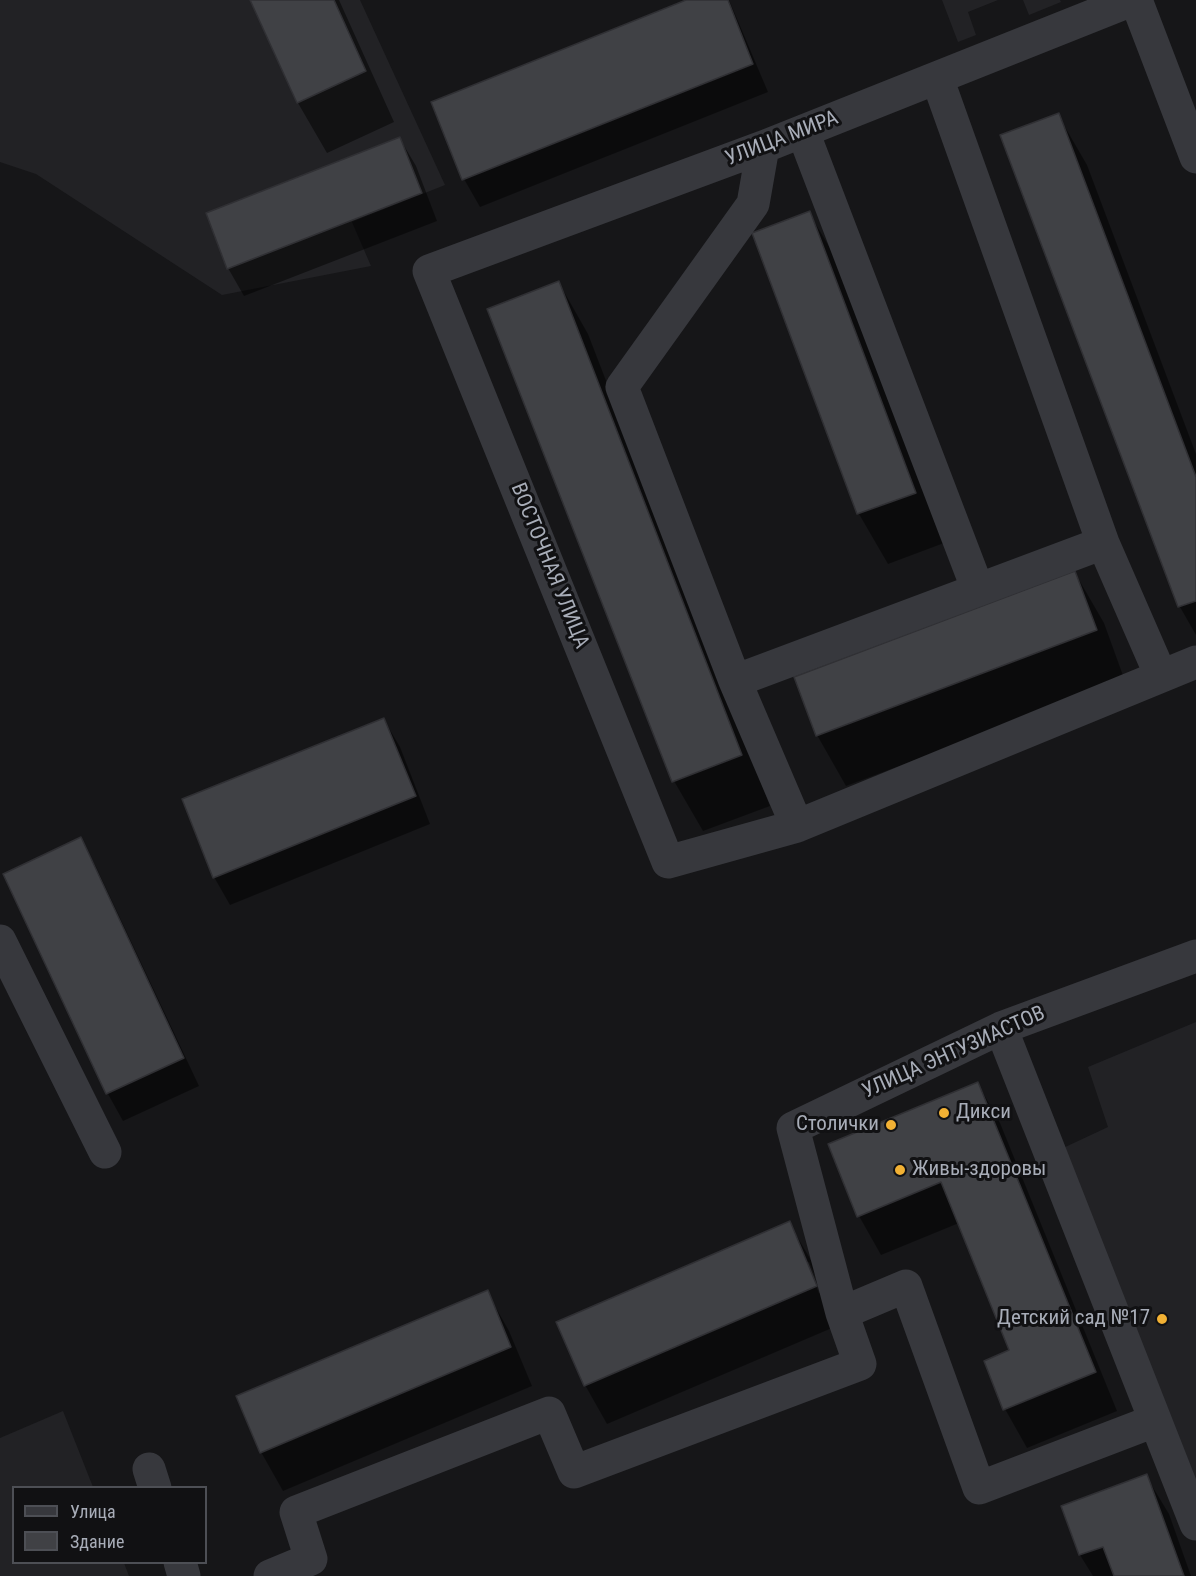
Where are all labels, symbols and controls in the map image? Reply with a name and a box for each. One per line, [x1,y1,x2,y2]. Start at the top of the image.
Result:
street label: УЛИЦА МИРА [722,106,842,172]
street label: ВОСТОЧНАЯ УЛИЦА [504,480,594,652]
street label: УЛИЦА ЭНТУЗИАСТОВ [859,1001,1049,1105]
place label: Дикси [956,1100,1011,1126]
marker: Дикси [937,1106,951,1120]
place label: Столички [796,1112,879,1138]
marker: Столички [884,1118,898,1132]
place label: Живы-здоровы [912,1157,1046,1183]
marker: Живы-здоровы [893,1163,907,1177]
place label: Детский сад №17 [997,1306,1150,1332]
marker: Детский сад №17 [1155,1312,1169,1326]
legend [12,1486,207,1564]
text: Улица [70,1501,116,1522]
text: Здание [70,1531,124,1552]

